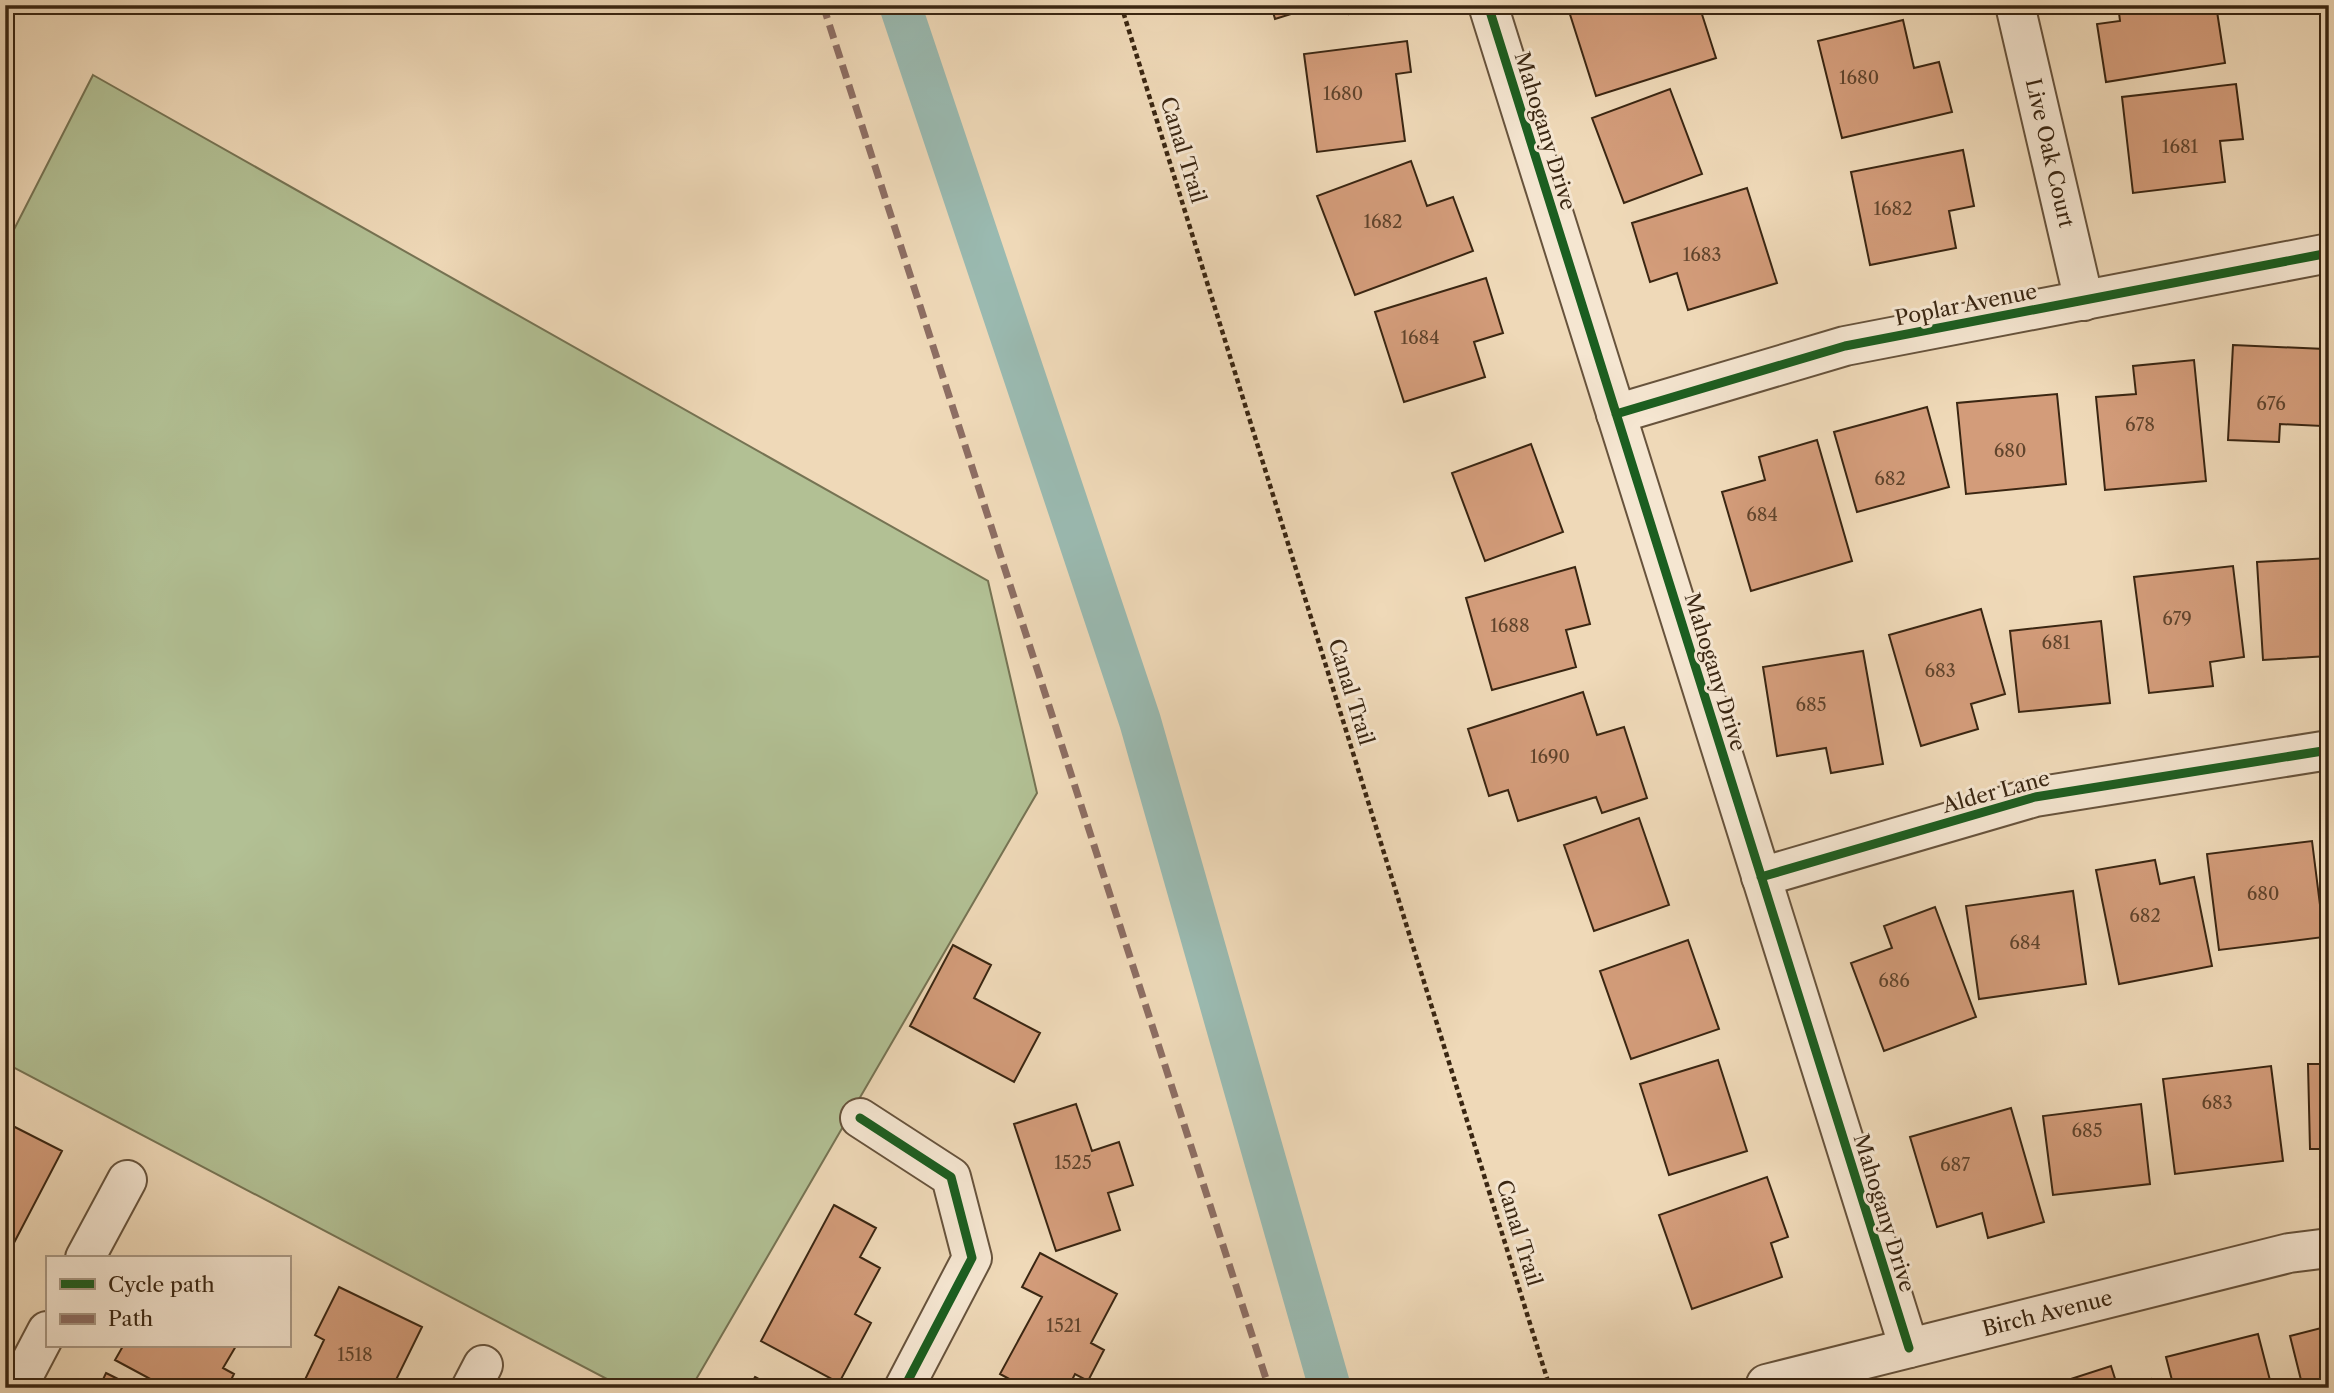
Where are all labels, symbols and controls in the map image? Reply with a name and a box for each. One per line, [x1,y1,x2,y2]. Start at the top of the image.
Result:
street label: Mahogany Drive [1510,49,1581,213]
house number: 1680 [1839,67,1879,89]
street label: Live Oak Court [2021,76,2080,230]
house number: 1680 [1323,83,1363,105]
street label: Canal Trail [1155,94,1211,206]
house number: 1681 [2162,136,2199,158]
house number: 1682 [1873,198,1913,220]
house number: 1682 [1363,211,1403,233]
house number: 1683 [1683,244,1721,266]
street label: Poplar Avenue [1893,278,2039,331]
house number: 1684 [1400,327,1440,349]
house number: 676 [2256,393,2286,415]
house number: 678 [2125,414,2155,436]
house number: 680 [1994,440,2026,462]
house number: 682 [1874,468,1906,490]
house number: 684 [1746,504,1778,526]
street label: Mahogany Drive [1680,590,1751,754]
house number: 679 [2162,608,2192,630]
house number: 1688 [1490,615,1530,637]
house number: 681 [2042,632,2071,654]
street label: Canal Trail [1323,636,1379,748]
house number: 683 [1924,660,1956,682]
house number: 685 [1796,694,1826,716]
house number: 1690 [1530,746,1570,768]
street label: Alder Lane [1938,765,2052,818]
house number: 680 [2247,883,2279,905]
house number: 682 [2129,905,2161,927]
house number: 684 [2009,932,2041,954]
house number: 686 [1878,970,1910,992]
house number: 683 [2201,1092,2233,1114]
house number: 685 [2072,1120,2102,1142]
street label: Mahogany Drive [1849,1131,1920,1295]
house number: 1525 [1054,1152,1092,1174]
house number: 687 [1940,1154,1970,1176]
street label: Canal Trail [1491,1177,1547,1289]
legend [46,1256,290,1348]
text: Cycle path [108,1272,215,1297]
street label: Birch Avenue [1980,1285,2115,1341]
text: Path [108,1306,153,1331]
house number: 1521 [1046,1315,1082,1337]
house number: 1518 [337,1344,373,1366]

